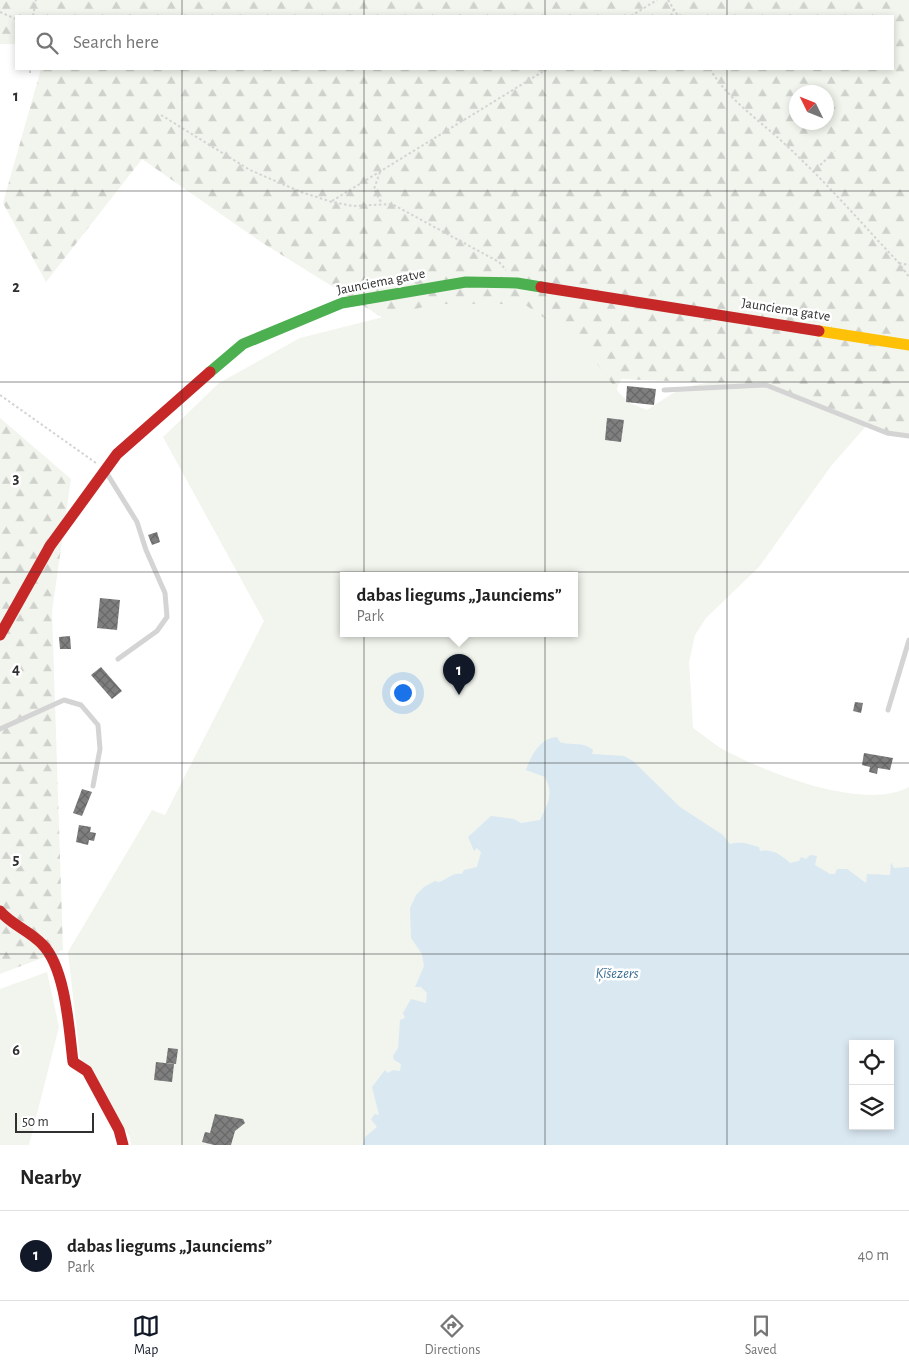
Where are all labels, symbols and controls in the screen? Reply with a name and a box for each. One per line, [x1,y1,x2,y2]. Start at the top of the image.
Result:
search box [15,15,894,70]
icon: search [33,29,61,57]
text: Search here [73,33,159,52]
north arrow [789,85,834,130]
text: 1 [13,88,19,104]
street label: Jaunciema gatve [336,267,426,297]
text: 2 [12,279,20,295]
street label: Jaunciema gatve [741,296,831,324]
text: 3 [13,470,20,486]
popup [340,572,578,637]
text: dabas liegums „Jaunciems” [356,586,562,605]
text: Park [356,608,384,624]
pin: 1 [443,654,475,695]
text: 4 [12,661,20,677]
your location [390,680,416,706]
text: 5 [13,851,20,867]
water label: Ķīšezers [596,966,639,982]
map controls [849,1040,894,1130]
button: locate [849,1040,894,1085]
text: 6 [12,1042,20,1058]
button: layers [849,1085,894,1130]
scale bar [15,1110,94,1133]
text: 50 m [22,1115,49,1129]
text: Nearby [20,1167,81,1188]
text: dabas liegums „Jaunciems” [67,1237,272,1256]
text: 1 [33,1247,39,1263]
text: 40 m [857,1247,889,1263]
text: Park [67,1259,95,1275]
tab: Map [132,1312,160,1359]
tab: Directions [425,1312,480,1359]
tab: Saved [745,1312,777,1359]

